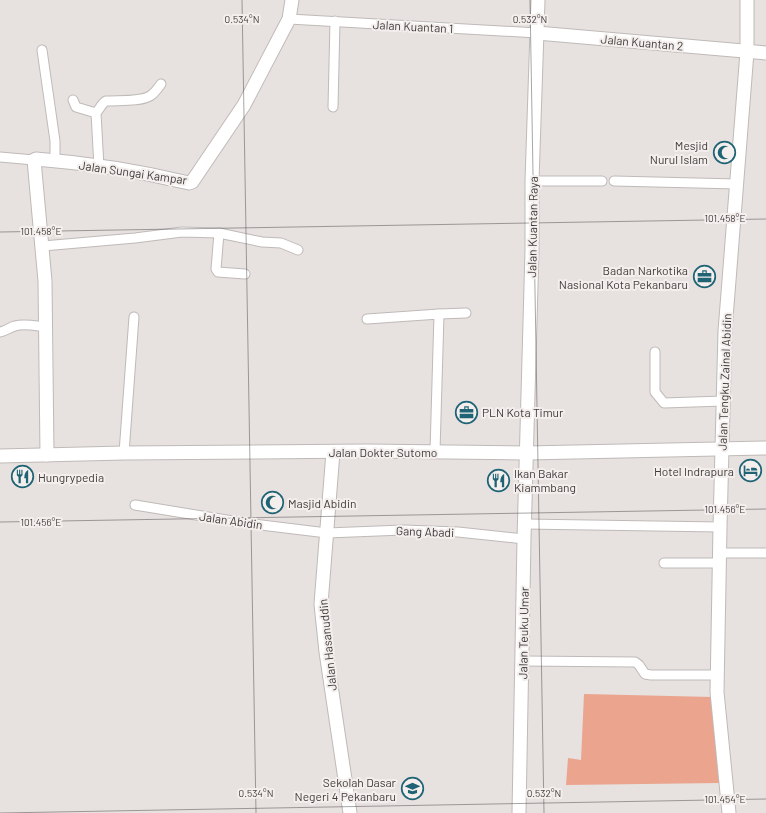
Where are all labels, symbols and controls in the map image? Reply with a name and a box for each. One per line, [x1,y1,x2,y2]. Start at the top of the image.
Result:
text: 0.534°N [225,13,259,25]
text: 0.532°N [513,13,547,25]
street label: Jalan Kuantan 1 [372,17,454,35]
street label: Jalan Kuantan 2 [600,31,684,53]
place label: Mesjid Nurul Islam [650,138,708,166]
mosque icon: Mesjid Nurul Islam [711,139,737,165]
street label: Jalan Sungai Kampar [78,157,189,187]
street label: Jalan Kuantan Raya [524,176,540,278]
text: 101.458°E [705,212,745,224]
text: 101.458°E [21,225,61,237]
place label: Badan Narkotika Nasional Kota Pekanbaru [559,263,688,291]
office icon: Badan Narkotika Nasional Kota Pekanbaru [691,264,717,290]
street label: Jalan Tengku Zainal Abidin [715,313,733,451]
office icon: PLN Kota Timur [454,399,480,425]
place label: PLN Kota Timur [482,405,564,419]
street label: Jalan Dokter Sutomo [329,445,437,459]
hotel icon: Hotel Indrapura [737,458,763,484]
restaurant icon: Hungrypedia [9,464,35,490]
place label: Hotel Indrapura [654,464,734,478]
place label: Ikan Bakar Kiammbang [514,466,576,494]
restaurant icon: Ikan Bakar Kiammbang [485,467,511,493]
place label: Hungrypedia [38,470,104,484]
mosque icon: Masjid Abidin [259,490,285,516]
place label: Masjid Abidin [288,496,356,510]
text: 101.456°E [705,503,745,515]
street label: Jalan Abidin [198,509,264,531]
text: 101.456°E [21,516,61,528]
street label: Gang Abadi [396,523,454,539]
street label: Jalan Teuku Umar [515,586,531,679]
street label: Jalan Hasanuddin [315,598,339,692]
place label: Sekolah Dasar Negeri 4 Pekanbaru [295,775,397,803]
school or university icon: Sekolah Dasar Negeri 4 Pekanbaru [399,776,425,802]
text: 0.534°N [239,787,273,799]
text: 0.532°N [527,787,561,799]
text: 101.454°E [704,793,746,805]

